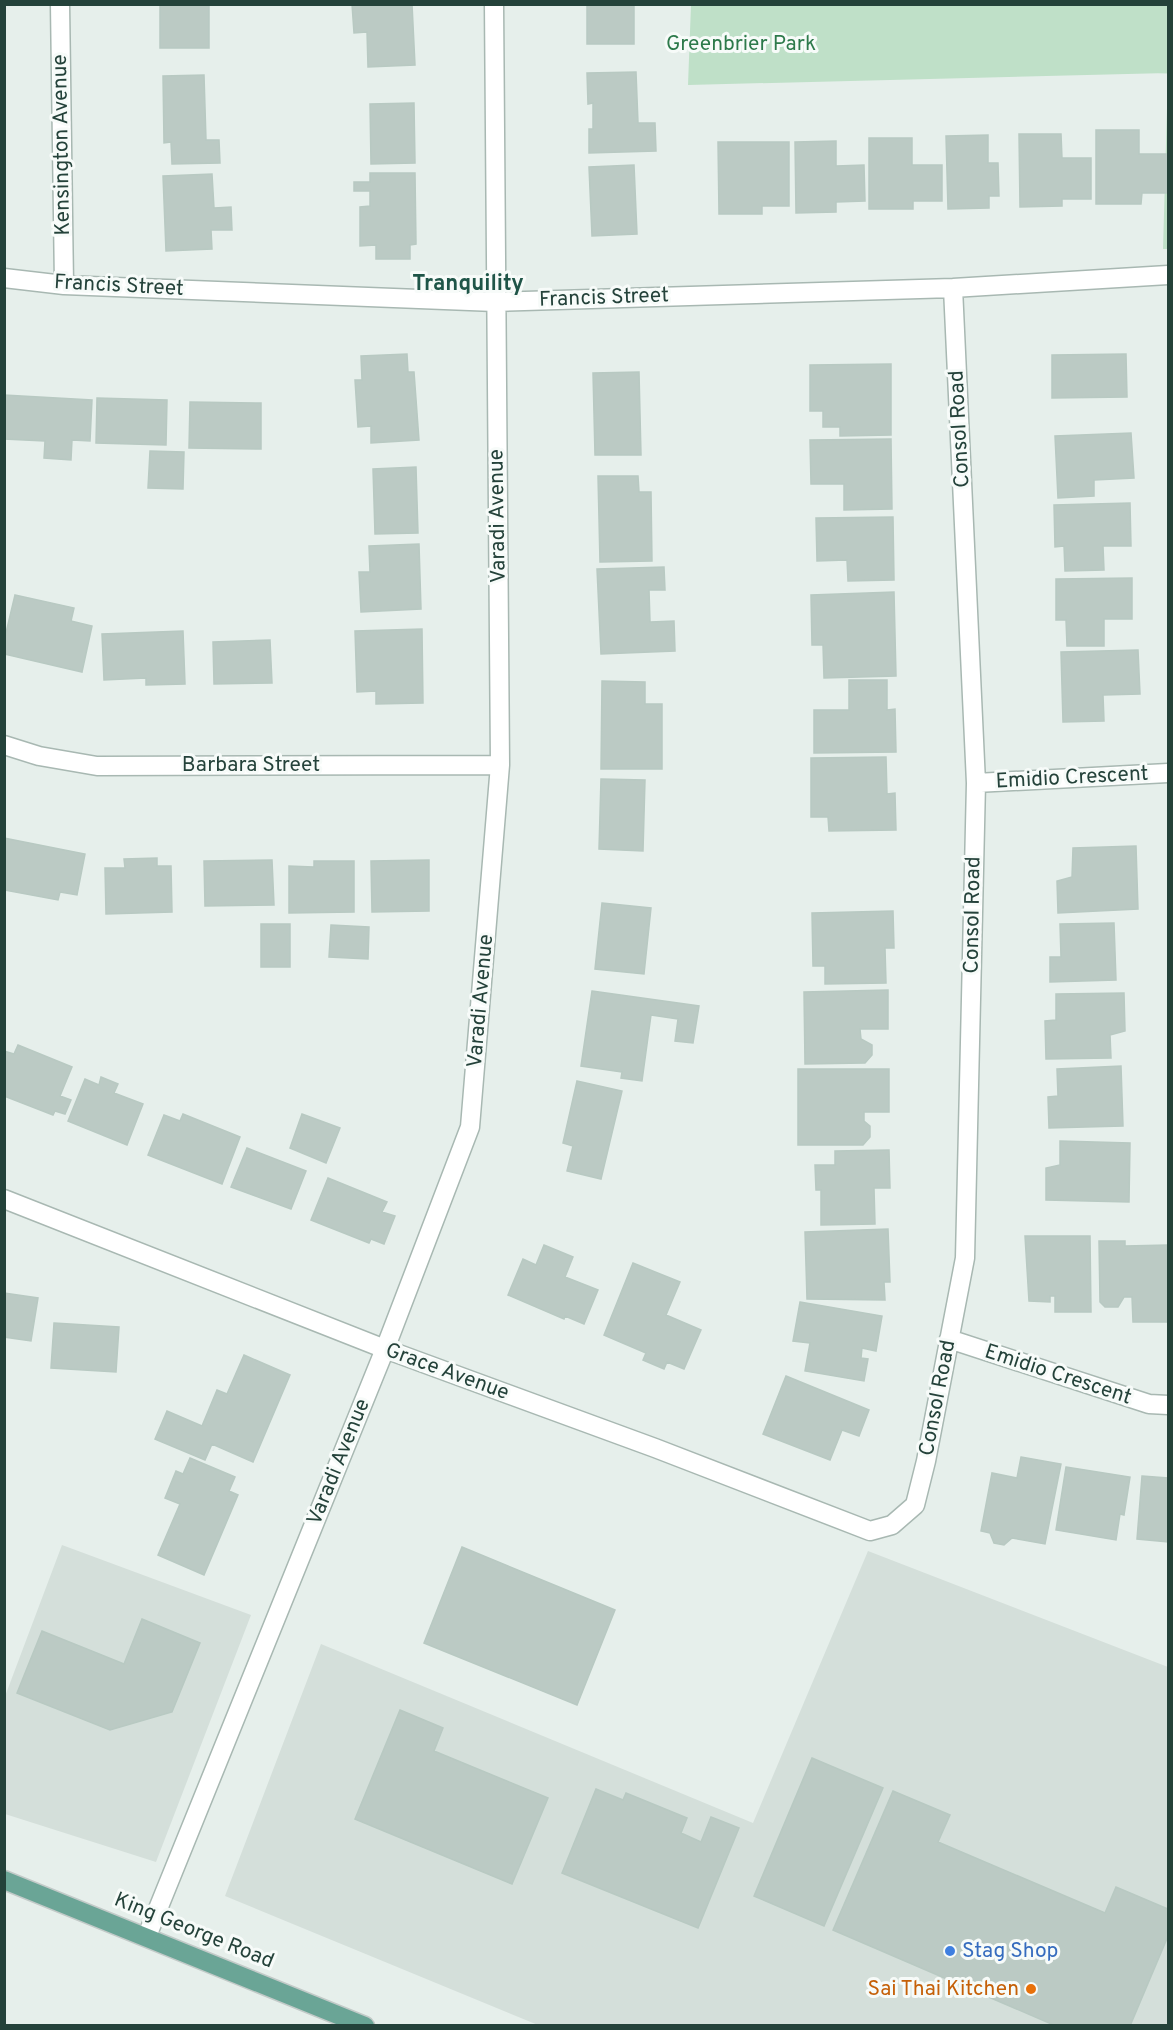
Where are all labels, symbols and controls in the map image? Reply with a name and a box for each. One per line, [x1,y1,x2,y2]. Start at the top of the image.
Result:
park label: Greenbrier Park [666,31,816,58]
street label: Kensington Avenue [47,54,77,236]
street label: Francis Street [53,269,185,303]
district label: Tranquility [412,271,524,298]
street label: Francis Street [539,282,669,314]
street label: Consol Road [943,370,977,488]
street label: Varadi Avenue [483,449,513,583]
street label: Barbara Street [182,752,320,779]
street label: Emidio Crescent [995,761,1149,795]
street label: Consol Road [958,856,988,974]
street label: Varadi Avenue [462,933,500,1069]
street label: Grace Avenue [381,1337,513,1407]
street label: Consol Road [914,1338,962,1458]
street label: Emidio Crescent [981,1339,1135,1411]
street label: Varadi Avenue [301,1395,377,1529]
street label: King George Road [110,1887,278,1975]
place label: Stag Shop [962,1938,1058,1965]
marker: Stag Shop [943,1944,957,1958]
place label: Sai Thai Kitchen [868,1976,1019,2003]
marker: Sai Thai Kitchen [1024,1982,1038,1996]

